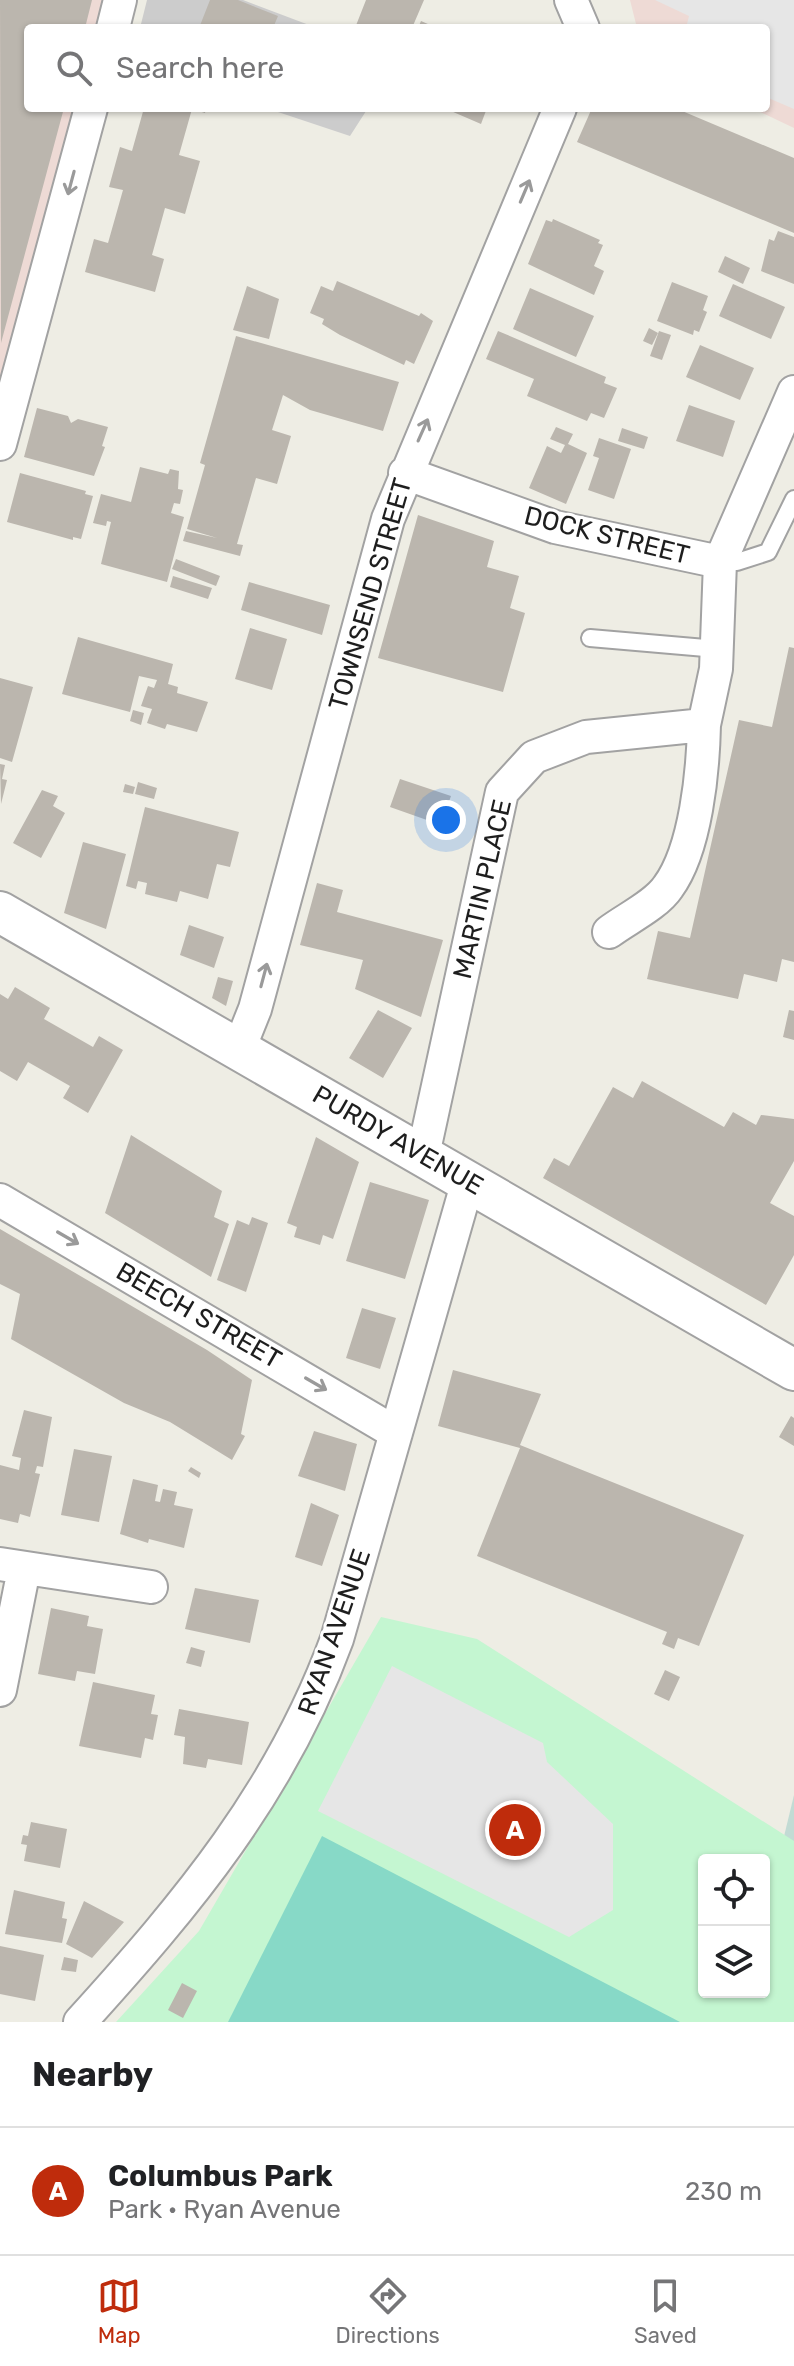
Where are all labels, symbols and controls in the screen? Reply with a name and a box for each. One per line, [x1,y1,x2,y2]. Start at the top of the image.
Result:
search box [24,24,770,112]
icon: search [52,46,96,90]
text: Search here [116,50,284,86]
one-way arrow [62,170,77,196]
one-way arrow [519,179,534,204]
one-way arrow [417,419,432,443]
street label: TOWNSEND STREET [323,475,418,714]
street label: DOCK STREET [521,500,693,571]
street label: MARTIN PLACE [447,796,518,982]
your location [426,800,466,840]
one-way arrow [257,962,272,988]
street label: PURDY AVENUE [307,1079,489,1202]
one-way arrow [56,1230,79,1246]
street label: BEECH STREET [111,1256,287,1375]
one-way arrow [304,1376,327,1392]
street label: RYAN AVENUE [292,1545,377,1719]
pin: A [489,1800,541,1860]
map controls [698,1854,770,1998]
button: locate [698,1854,770,1926]
button: layers [698,1926,770,1998]
text: Nearby [32,2054,153,2095]
text: Columbus Park [108,2158,333,2194]
text: A [49,2176,67,2207]
text: 230 m [685,2176,762,2207]
text: Park · Ryan Avenue [108,2194,341,2225]
tab: Map [97,2274,141,2349]
tab: Directions [335,2274,440,2349]
tab: Saved [634,2274,697,2349]

